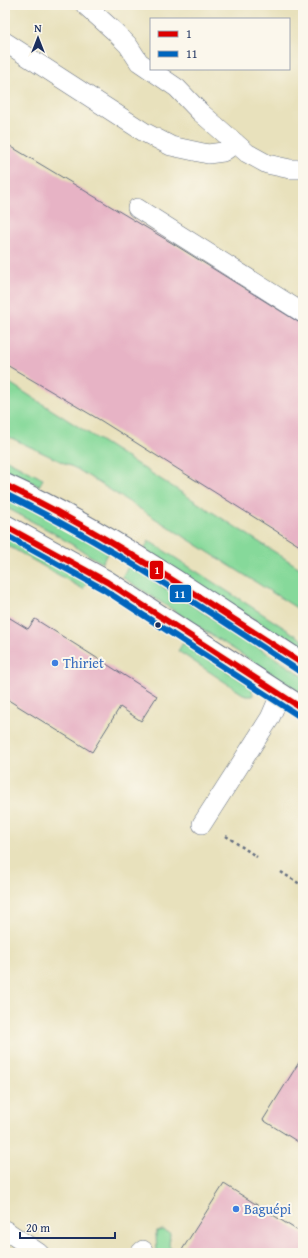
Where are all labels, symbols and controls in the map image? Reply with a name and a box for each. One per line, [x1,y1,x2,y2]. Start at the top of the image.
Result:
north arrow [18,18,58,58]
legend [150,18,290,70]
text: N [34,20,42,36]
text: 1 [186,25,192,42]
text: 11 [186,45,198,62]
line badge: 1 [149,560,164,580]
text: 1 [154,562,160,578]
line badge: 11 [169,584,192,603]
text: 11 [174,586,186,602]
unlabelled marker [153,620,163,630]
place label: Thiriet [63,653,104,673]
marker: Thiriet [50,658,60,668]
place label: Baguépi [244,1199,291,1219]
marker: Baguépi [231,1204,241,1214]
scale bar [20,1214,115,1240]
text: 20 m [26,1219,50,1236]

